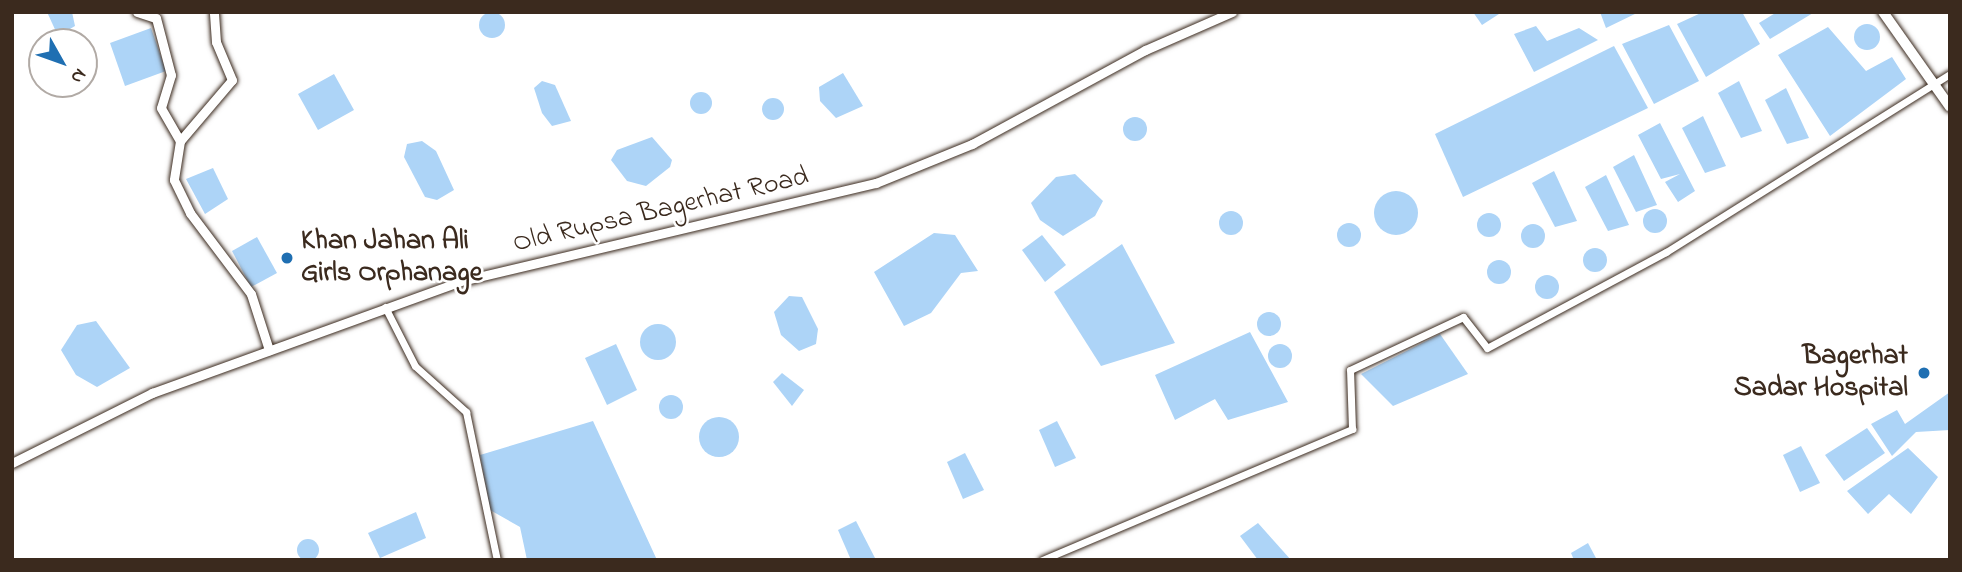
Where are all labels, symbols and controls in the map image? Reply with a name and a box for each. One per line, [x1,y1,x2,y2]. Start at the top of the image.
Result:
north arrow [28,28,98,98]
text: N [63,62,92,89]
street label: Old Rupsa Bagerhat Road [510,161,812,261]
place label: Khan Jahan Ali Girls Orphanage [301,225,482,291]
marker: Khan Jahan Ali Girls Orphanage [279,250,295,266]
place label: Bagerhat Sadar Hospital [1734,340,1908,406]
marker: Bagerhat Sadar Hospital [1914,363,1934,383]

